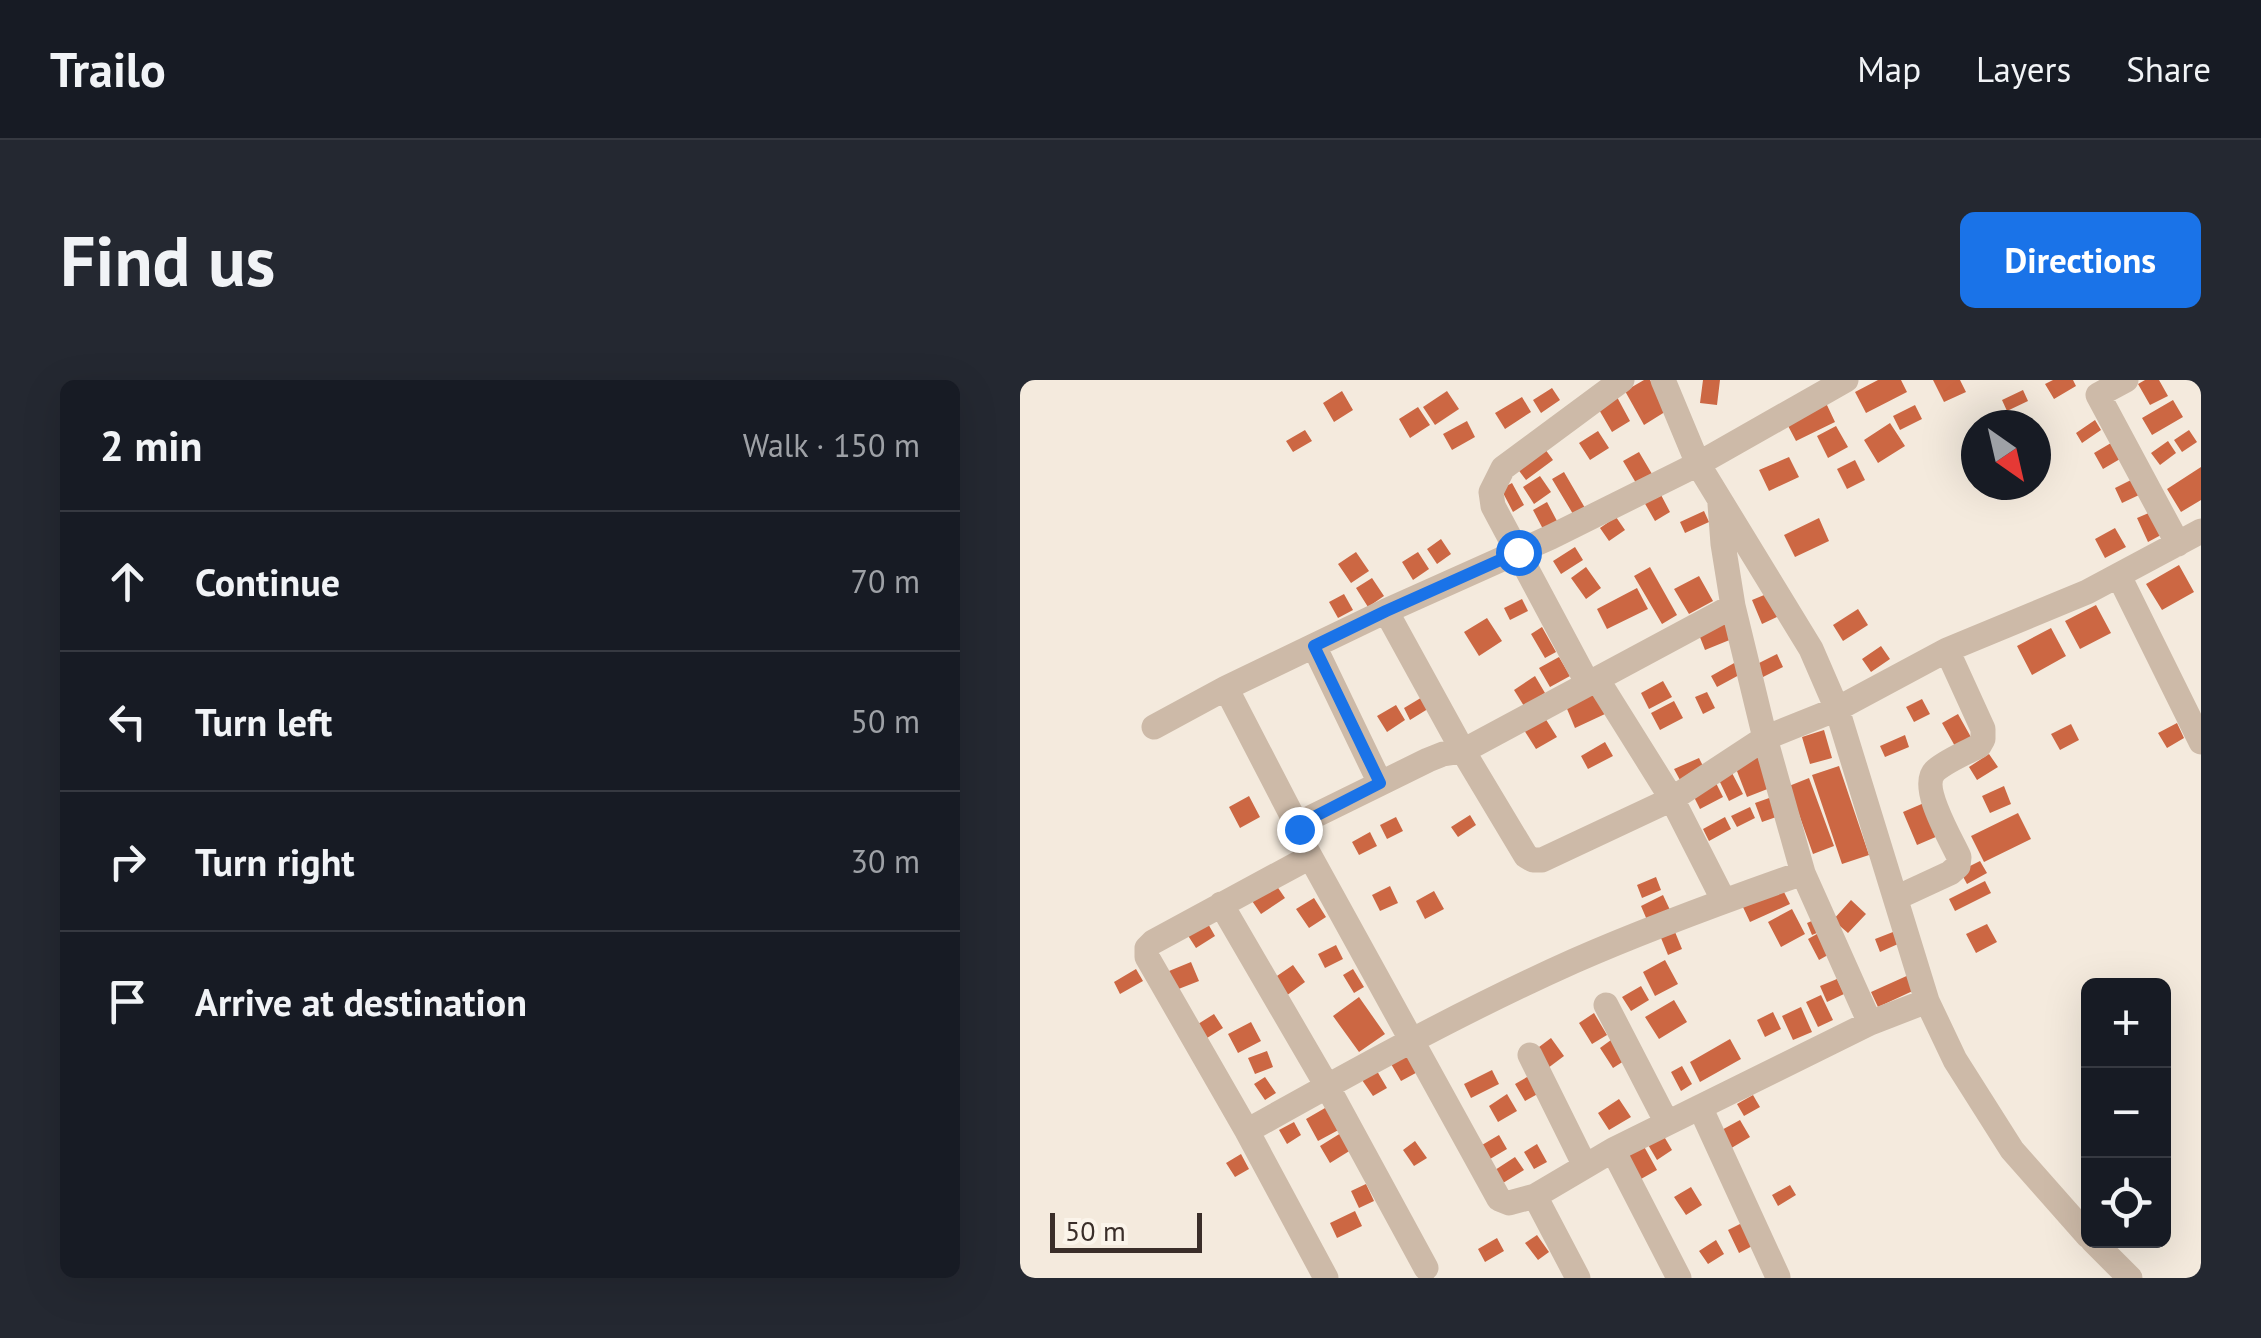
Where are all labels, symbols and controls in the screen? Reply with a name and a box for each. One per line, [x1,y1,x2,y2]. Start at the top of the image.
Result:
text: Trailo [50,38,166,100]
text: Map [1857,46,1921,92]
text: Layers [1976,46,2071,92]
text: Share [2126,46,2211,92]
button: Directions [1960,212,2201,308]
text: Find us [60,215,275,305]
north arrow [1961,410,2051,500]
text: 2 min [100,418,202,473]
text: Walk · 150 m [743,424,920,466]
route start [1496,530,1542,576]
icon: ahead [100,554,155,609]
text: Continue [195,557,340,606]
text: 70 m [851,560,920,602]
icon: left [100,694,155,749]
text: Turn left [195,697,332,746]
text: 50 m [851,700,920,742]
route end [1277,807,1323,853]
icon: right [100,834,155,889]
text: Turn right [195,837,355,886]
text: 30 m [851,840,920,882]
icon: arrive [100,974,155,1029]
text: Arrive at destination [195,977,527,1026]
map controls [2081,978,2171,1248]
button: + [2081,978,2171,1068]
button: − [2081,1068,2171,1158]
button: locate [2081,1158,2171,1248]
scale bar [1050,1208,1202,1253]
text: 50 m [1065,1212,1126,1249]

